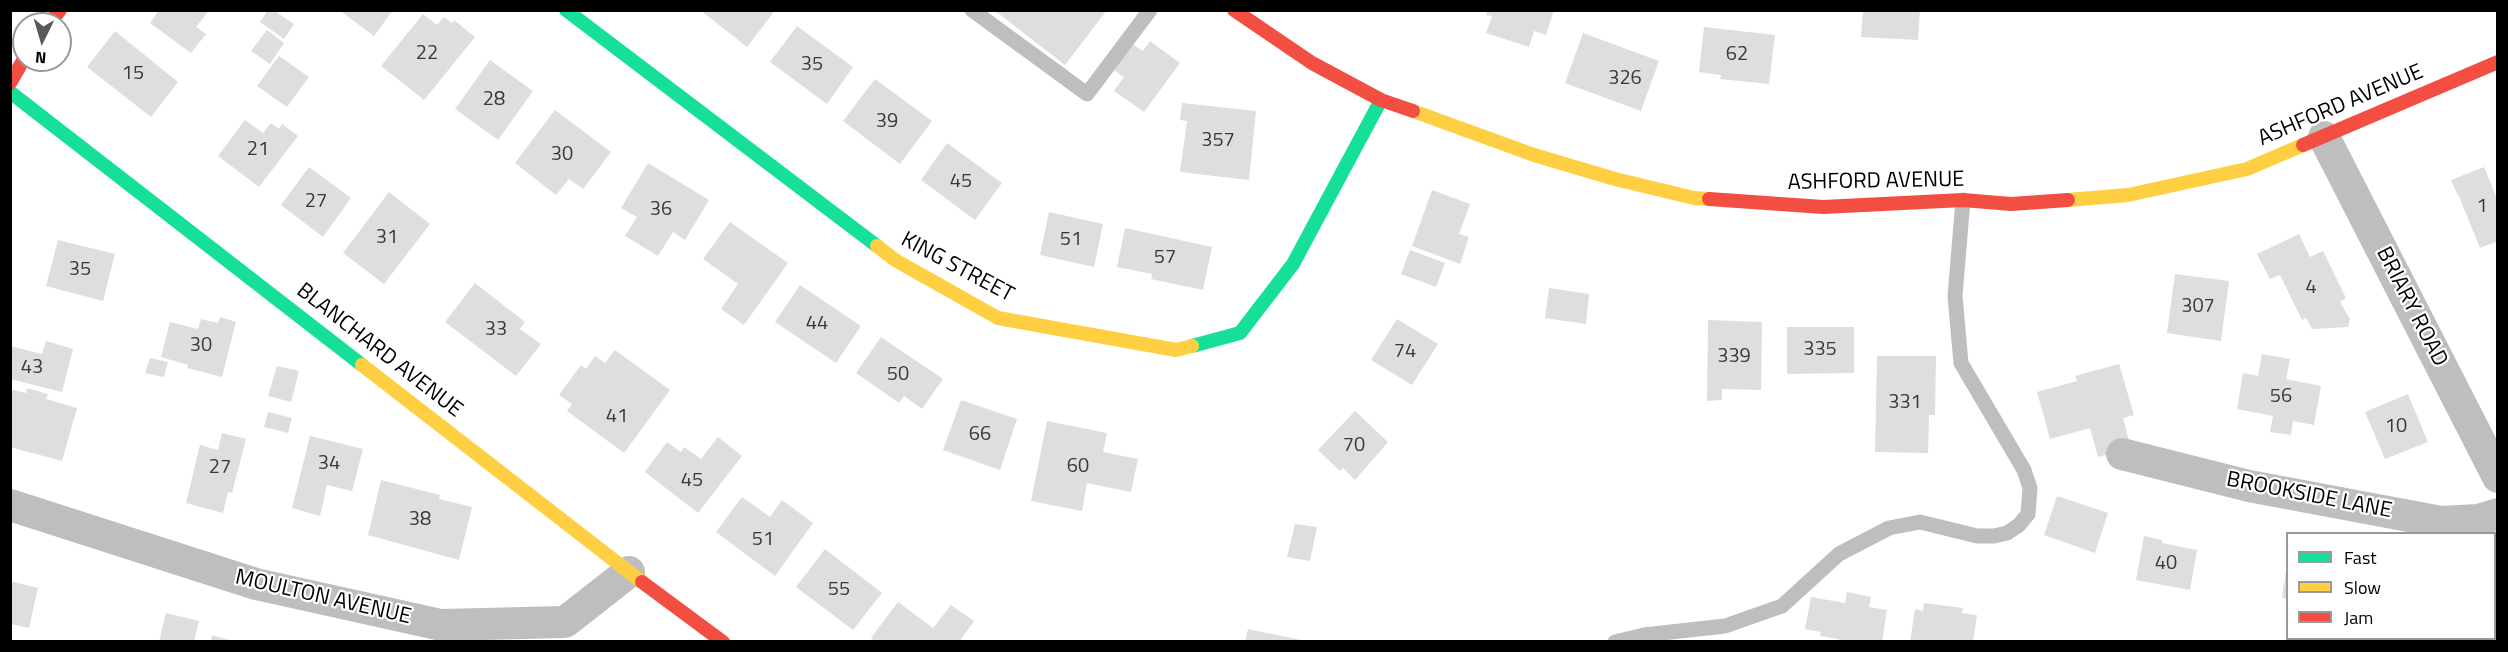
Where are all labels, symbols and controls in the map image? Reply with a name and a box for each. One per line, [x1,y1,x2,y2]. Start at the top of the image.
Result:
north arrow [12,12,72,72]
house number: 22 [416,42,438,66]
house number: 62 [1726,43,1748,67]
text: N [34,46,47,70]
house number: 35 [801,53,823,77]
street label: ASHFORD AVENUE [2254,59,2428,153]
house number: 15 [122,62,144,86]
house number: 326 [1608,67,1642,91]
house number: 28 [483,88,505,112]
house number: 39 [876,110,898,134]
house number: 357 [1201,129,1235,153]
house number: 21 [247,138,269,162]
house number: 30 [551,143,573,167]
street label: ASHFORD AVENUE [1787,167,1965,197]
house number: 45 [950,170,972,194]
house number: 27 [305,190,327,214]
house number: 1 [2476,195,2488,219]
house number: 36 [650,198,672,222]
house number: 31 [376,226,398,250]
street label: KING STREET [896,227,1018,309]
house number: 51 [1060,228,1082,252]
street label: BRIARY ROAD [2370,243,2452,371]
house number: 57 [1154,246,1176,270]
house number: 35 [69,258,91,282]
house number: 4 [2305,276,2317,300]
street label: BLANCHARD AVENUE [291,278,467,424]
house number: 307 [2181,295,2215,319]
house number: 44 [806,312,828,336]
house number: 33 [485,318,507,342]
house number: 30 [190,334,212,358]
house number: 335 [1803,338,1837,362]
house number: 74 [1394,340,1416,364]
house number: 339 [1717,345,1751,369]
house number: 43 [21,356,43,380]
house number: 50 [887,363,909,387]
house number: 56 [2270,385,2292,409]
house number: 331 [1888,391,1922,415]
house number: 41 [606,405,628,429]
house number: 10 [2385,415,2407,439]
house number: 66 [969,423,991,447]
house number: 70 [1343,434,1365,458]
house number: 34 [318,452,340,476]
house number: 60 [1067,455,1089,479]
house number: 27 [209,456,231,480]
street label: BROOKSIDE LANE [2224,467,2394,525]
house number: 45 [681,469,703,493]
house number: 38 [409,508,431,532]
house number: 51 [752,528,774,552]
legend [2286,532,2496,640]
text: Fast [2344,544,2377,571]
house number: 40 [2155,552,2177,576]
street label: MOULTON AVENUE [233,565,413,631]
text: Slow [2344,574,2381,601]
house number: 55 [828,578,850,602]
text: Jam [2344,604,2373,631]

